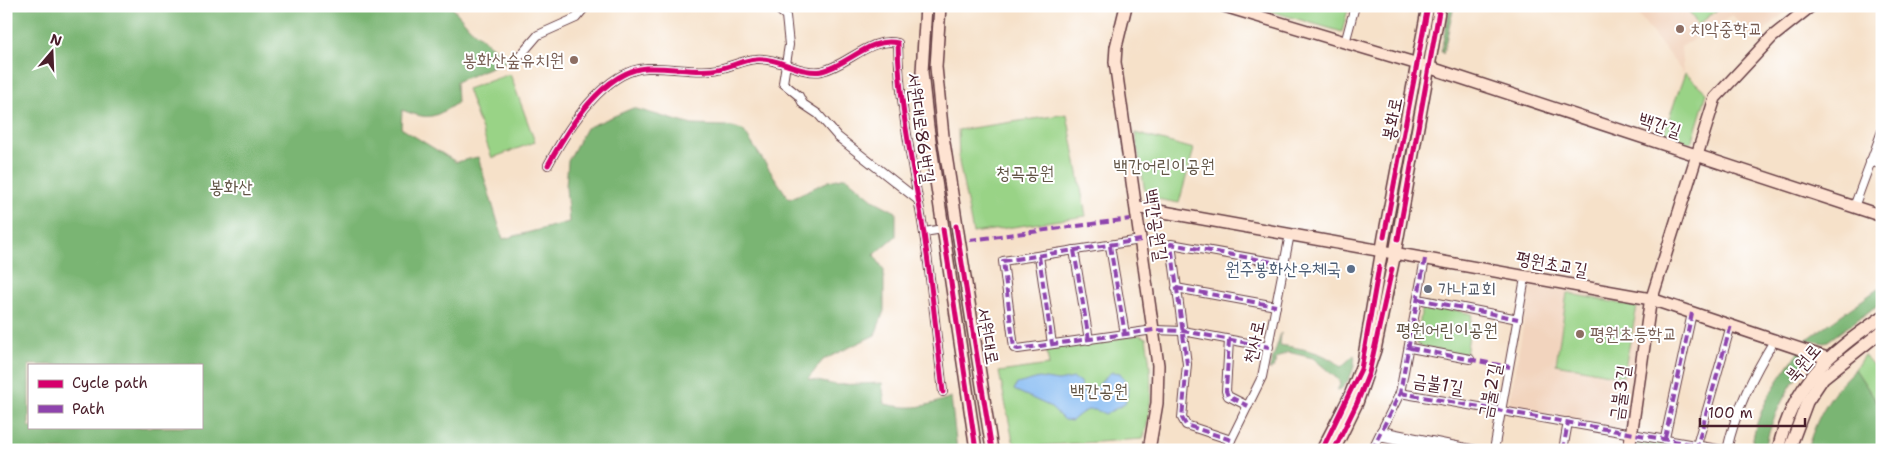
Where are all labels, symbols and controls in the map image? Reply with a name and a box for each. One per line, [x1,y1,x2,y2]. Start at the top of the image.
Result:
place label: 치악중학교 [1690,17,1762,41]
marker: 치악중학교 [1674,23,1686,35]
north arrow [28,28,78,78]
text: N [48,29,64,50]
place label: 봉화산숲유치원 [463,48,564,72]
marker: 봉화산숲유치원 [568,54,580,66]
street label: 서원대로86번길 [901,71,941,185]
street label: 봉화로 [1376,95,1408,143]
street label: 백간길 [1636,107,1685,143]
park label: 백간어린이공원 [1113,154,1215,178]
park label: 청곡공원 [996,161,1054,185]
park label: 봉화산 [209,175,253,199]
street label: 백간공원길 [1138,187,1174,263]
street label: 평원초교길 [1514,246,1590,282]
place label: 원주봉화산우체국 [1225,257,1341,281]
marker: 원주봉화산우체국 [1345,263,1357,275]
place label: 가나교회 [1438,277,1496,301]
marker: 가나교회 [1422,283,1434,295]
street label: 서원대로 [971,305,1005,367]
street label: 천사로 [1238,318,1270,366]
park label: 평원어린이공원 [1396,318,1498,342]
place label: 평원초등학교 [1590,322,1677,346]
marker: 평원초등학교 [1574,328,1586,340]
street label: 북원로 [1780,339,1826,387]
street label: 금불2길 [1473,361,1507,421]
street label: 금불3길 [1604,363,1636,422]
legend [28,364,202,428]
street label: 금불1길 [1411,368,1466,400]
text: Cycle path [72,373,148,393]
park label: 백간공원 [1070,379,1128,403]
scale bar [1700,396,1806,428]
text: Path [72,399,105,419]
text: 100 m [1708,403,1753,423]

